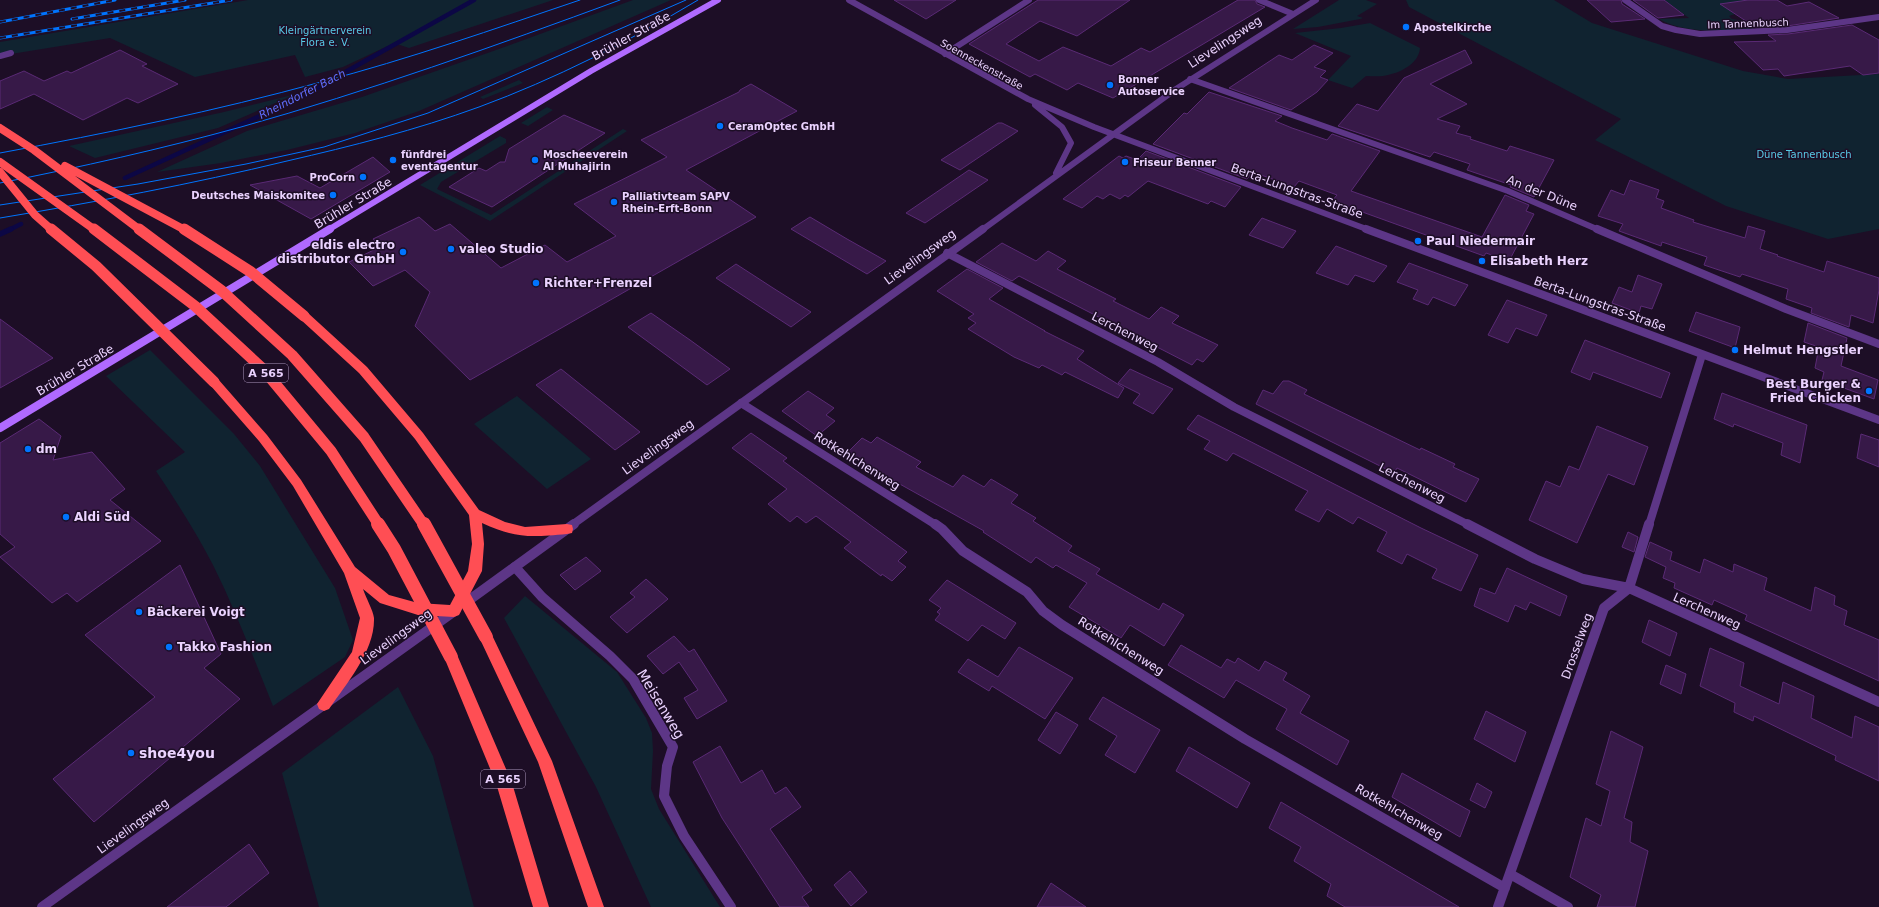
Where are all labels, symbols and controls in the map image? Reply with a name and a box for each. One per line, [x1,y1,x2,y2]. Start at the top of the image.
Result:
street label: Brühler Straße [589,9,673,63]
street label: Lievelingsweg [1186,13,1264,71]
street label: Im Tannenbusch [1707,17,1789,30]
marker: Apostelkirche [1401,22,1411,32]
place label: Apostelkirche [1414,22,1492,33]
park label: Kleingärtnerverein Flora e. V. [279,25,371,48]
street label: Soenneckenstraße [939,37,1025,92]
water label: Rheindorfer Bach [257,67,348,122]
place label: Bonner Autoservice [1118,74,1185,97]
marker: Bonner Autoservice [1105,80,1115,90]
marker: CeramOptec GmbH [715,121,725,131]
place label: CeramOptec GmbH [728,121,835,132]
place label: fünfdrei eventagentur [401,149,478,172]
place label: Moscheeverein Al Muhajirin [543,149,628,172]
park label: Düne Tannenbusch [1756,149,1852,160]
marker: fünfdrei eventagentur [388,155,398,165]
marker: Moscheeverein Al Muhajirin [530,155,540,165]
marker: Friseur Benner [1120,157,1130,167]
place label: Friseur Benner [1133,157,1216,168]
street label: Berta-Lungstras-Straße [1229,161,1365,221]
place label: ProCorn [310,172,355,183]
marker: ProCorn [358,172,368,182]
street label: An der Düne [1505,172,1579,214]
street label: Brühler Straße [312,174,394,232]
place label: Deutsches Maiskomitee [191,190,325,201]
marker: Deutsches Maiskomitee [328,190,338,200]
place label: Palliativteam SAPV Rhein-Erft-Bonn [622,191,730,214]
marker: Palliativteam SAPV Rhein-Erft-Bonn [609,197,619,207]
street label: Lievelingsweg [882,226,958,288]
place label: Paul Niedermair [1426,234,1535,248]
marker: Paul Niedermair [1413,236,1423,246]
place label: eldis electro distributor GmbH [277,238,395,266]
place label: valeo Studio [459,242,543,256]
marker: valeo Studio [446,244,456,254]
marker: eldis electro distributor GmbH [398,247,408,257]
place label: Elisabeth Herz [1490,254,1588,268]
marker: Elisabeth Herz [1477,256,1487,266]
street label: Berta-Lungstras-Straße [1532,274,1668,334]
place label: Richter+Frenzel [544,276,652,290]
marker: Richter+Frenzel [531,278,541,288]
street label: Lerchenweg [1090,309,1160,355]
street label: Brühler Straße [34,341,116,399]
place label: Helmut Hengstler [1743,343,1863,357]
marker: Helmut Hengstler [1730,345,1740,355]
road number: A 565 [244,364,288,382]
place label: Best Burger & Fried Chicken [1766,377,1861,405]
marker: Best Burger & Fried Chicken [1864,386,1874,396]
street label: Lievelingsweg [620,416,696,478]
street label: Rotkehlchenweg [811,429,903,493]
place label: dm [36,442,57,456]
marker: dm [23,444,33,454]
street label: Lerchenweg [1377,460,1447,506]
place label: Aldi Süd [74,510,130,524]
marker: Aldi Süd [61,512,71,522]
street label: Lerchenweg [1671,590,1743,632]
place label: Bäckerei Voigt [147,605,245,619]
street label: Lievelingsweg [358,606,434,668]
marker: Bäckerei Voigt [134,607,144,617]
street label: Drosselweg [1559,611,1595,681]
street label: Rotkehlchenweg [1075,614,1167,678]
place label: Takko Fashion [177,640,272,654]
marker: Takko Fashion [164,642,174,652]
street label: Meisenweg [634,666,688,742]
place label: shoe4you [139,745,215,761]
marker: shoe4you [126,748,136,758]
road number: A 565 [481,770,525,788]
street label: Rotkehlchenweg [1353,781,1445,843]
street label: Lievelingsweg [95,795,171,857]

